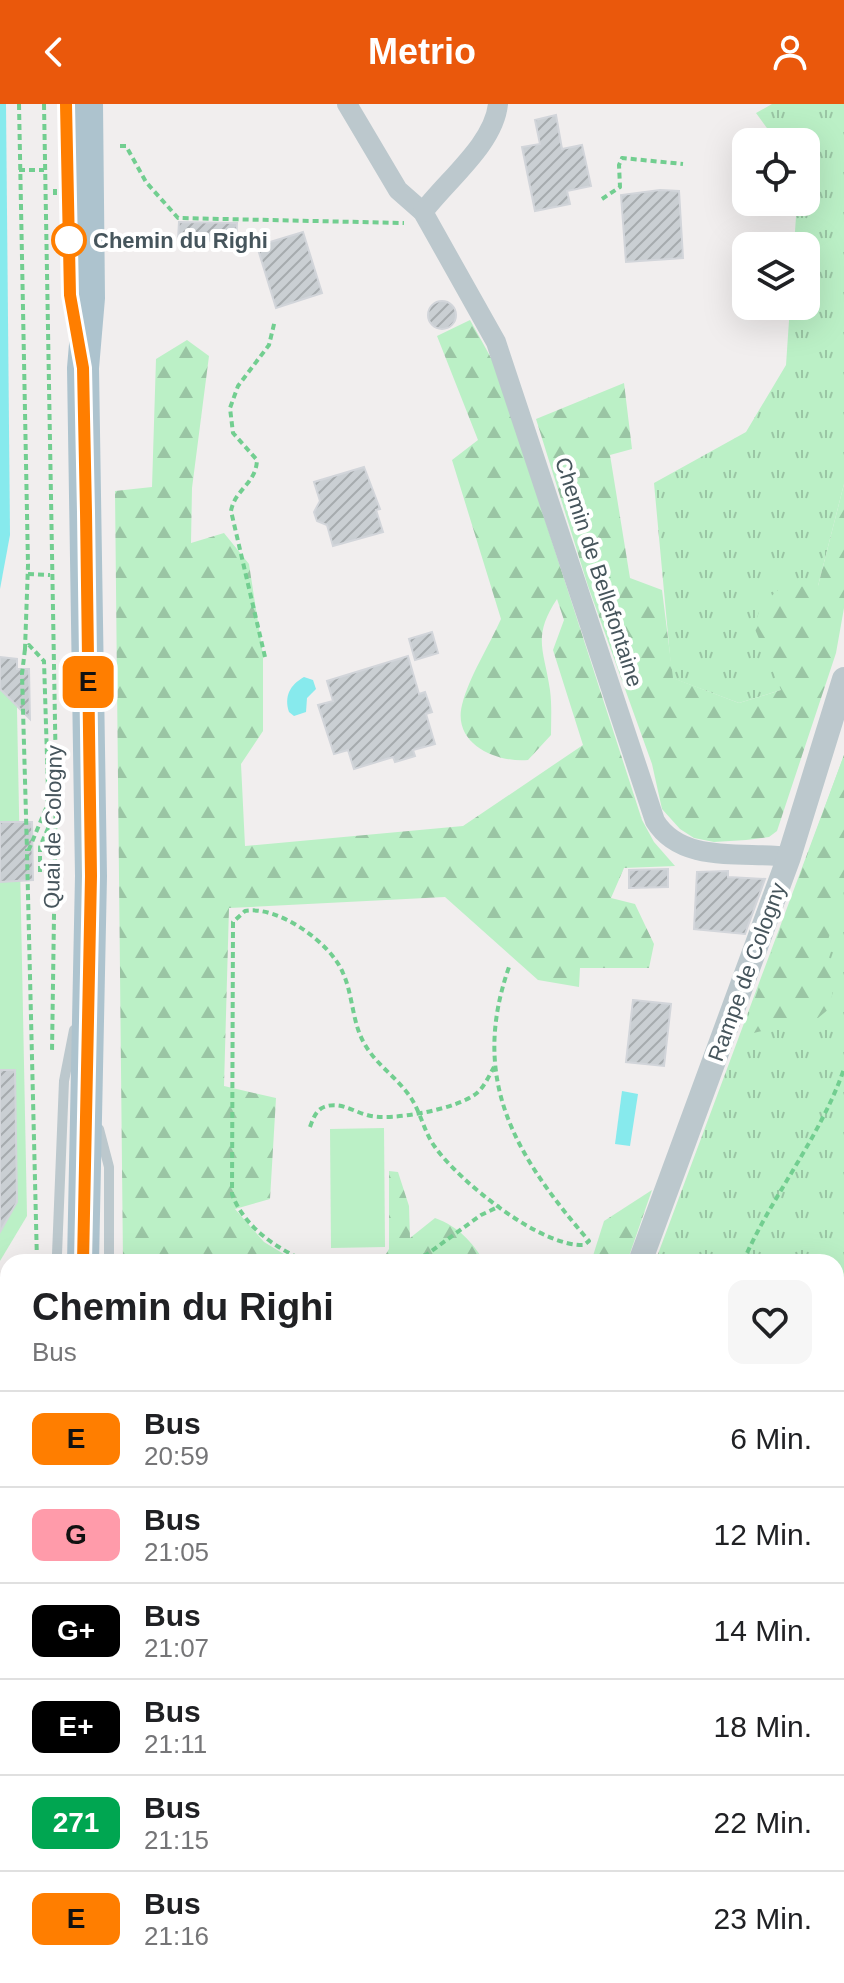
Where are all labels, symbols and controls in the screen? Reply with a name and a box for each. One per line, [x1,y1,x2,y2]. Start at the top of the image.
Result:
icon: back [32,30,76,74]
icon: person [768,30,812,74]
text: Metrio [368,31,476,72]
map controls [732,128,820,320]
button: locate [732,128,820,216]
marker: Chemin du Righi [52,223,86,257]
place label: Chemin du Righi [93,228,268,253]
button: layers [732,232,820,320]
street label: Chemin de Bellefontaine [550,454,648,690]
line badge: E [62,656,114,708]
text: E [79,666,97,697]
street label: Quai de Cologny [39,745,67,909]
street label: Rampe de Cologny [703,879,791,1065]
button: heart [728,1280,812,1364]
text: Chemin du Righi [32,1286,334,1328]
text: Bus [32,1337,77,1367]
text: Bus [144,1407,201,1440]
text: 6 Min. [730,1422,812,1455]
text: E [67,1423,85,1454]
text: 20:59 [144,1441,209,1471]
text: Bus [144,1503,201,1536]
text: 12 Min. [714,1518,812,1551]
text: G [65,1519,87,1550]
text: 21:05 [144,1537,209,1567]
text: Bus [144,1599,201,1632]
text: 14 Min. [714,1614,812,1647]
text: G+ [57,1615,95,1646]
text: 21:07 [144,1633,209,1663]
text: Bus [144,1695,201,1728]
text: 18 Min. [714,1710,812,1743]
text: E+ [58,1711,94,1742]
text: 21:11 [144,1729,207,1759]
text: Bus [144,1791,201,1824]
text: 22 Min. [714,1806,812,1839]
text: 271 [53,1807,99,1838]
text: 21:15 [144,1825,209,1855]
text: Bus [144,1887,201,1920]
text: 23 Min. [714,1902,812,1935]
text: E [67,1903,85,1934]
text: 21:16 [144,1921,209,1951]

